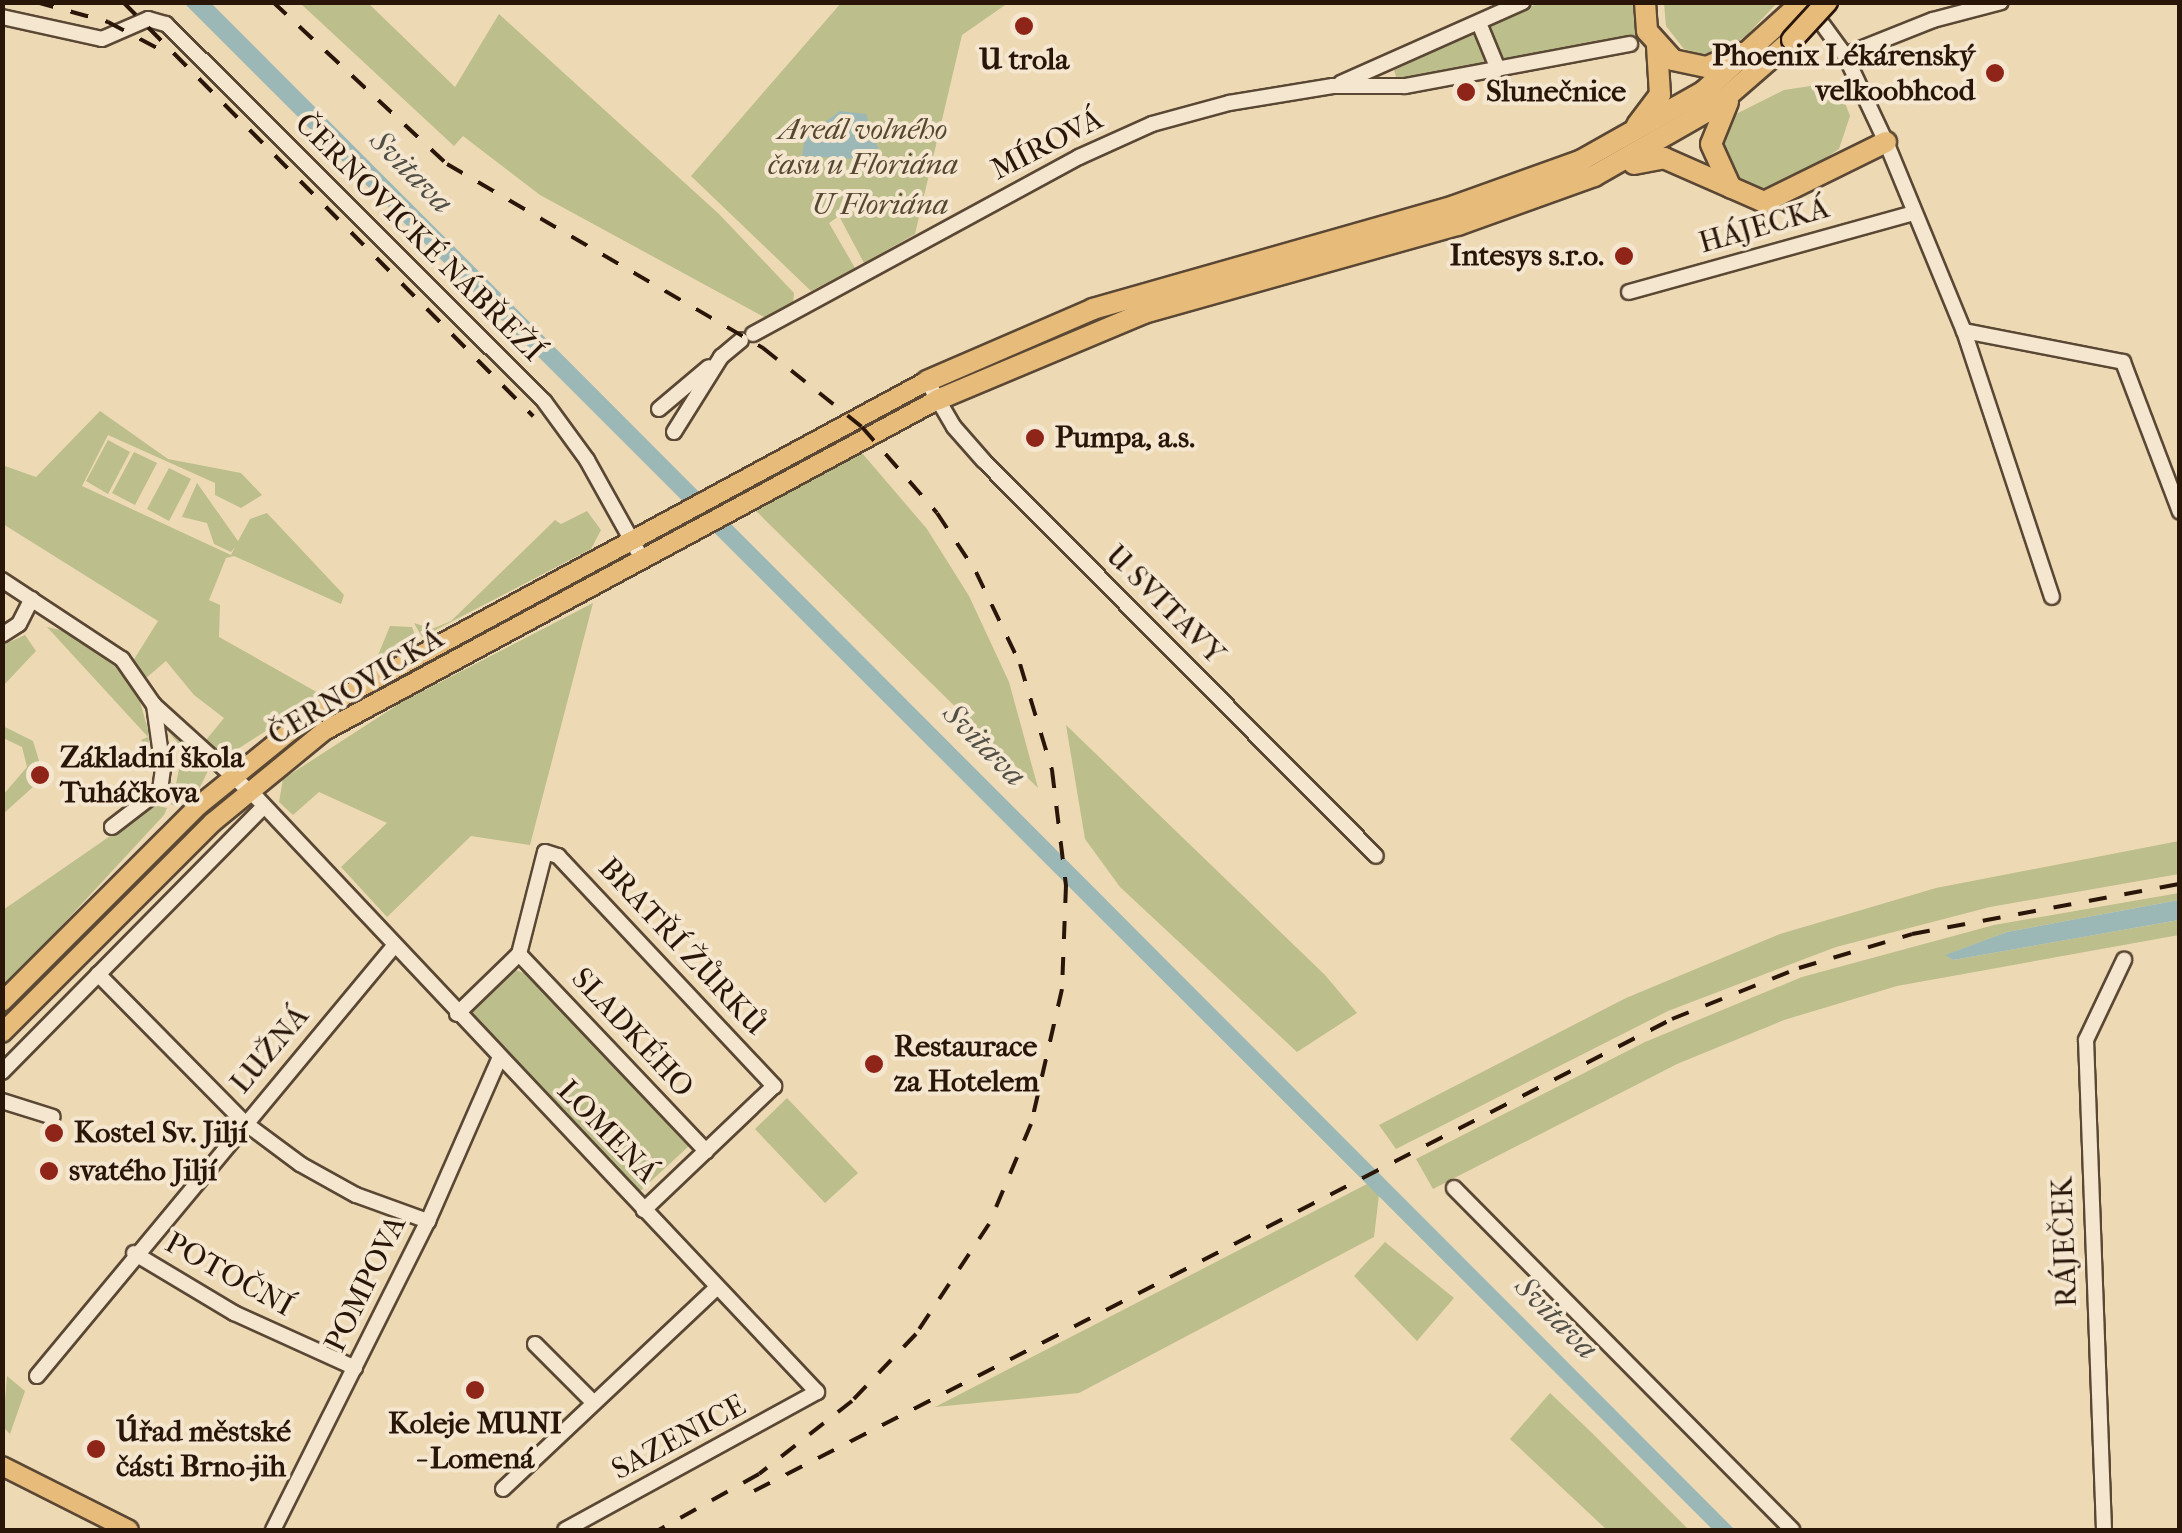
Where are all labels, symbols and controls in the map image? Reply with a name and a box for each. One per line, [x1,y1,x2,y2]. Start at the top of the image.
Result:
marker: U trola [1013,15,1035,37]
place label: Phoenix Lékárenský velkoobhcod [1712,38,1975,108]
place label: U trola [979,42,1069,78]
marker: Phoenix Lékárenský velkoobhcod [1984,62,2006,84]
place label: Slunečnice [1486,74,1626,110]
marker: Slunečnice [1455,81,1477,103]
street label: MÍROVÁ [985,102,1109,188]
street label: ČERNOVICKÉ NÁBŘEŽÍ [287,106,551,370]
park label: Areál volného času u Floriána [768,112,958,182]
water label: Svitava [361,122,461,222]
park label: U Floriána [812,187,948,223]
street label: HÁJECKÁ [1695,190,1833,262]
place label: Intesys s.r.o. [1450,238,1604,274]
marker: Intesys s.r.o. [1613,245,1635,267]
place label: Pumpa, a.s. [1055,420,1195,456]
marker: Pumpa, a.s. [1024,427,1046,449]
street label: U SVITAVY [1098,538,1232,672]
street label: ČERNOVICKÁ [262,621,450,753]
water label: Svitava [934,695,1034,795]
place label: Základní škola Tuháčkova [60,740,244,810]
marker: Základní škola Tuháčkova [29,764,51,786]
street label: BRATŘÍ ŽŮRKŮ [590,851,774,1043]
street label: SLADKÉHO [563,961,701,1105]
street label: LUŽNÁ [223,999,317,1101]
place label: Restaurace za Hotelem [894,1029,1039,1100]
marker: Restaurace za Hotelem [863,1053,885,1075]
street label: LOMENÁ [549,1073,665,1191]
place label: Kostel Sv. Jiljí [74,1115,247,1151]
marker: Kostel Sv. Jiljí [43,1122,65,1144]
place label: svatého Jiljí [69,1153,217,1189]
marker: svatého Jiljí [38,1160,60,1182]
street label: RÁJEČEK [2045,1176,2085,1308]
street label: POMPOVA [318,1210,414,1358]
street label: POTOČNÍ [159,1225,299,1325]
water label: Svitava [1506,1268,1606,1368]
marker: Koleje MUNI - Lomená [464,1379,486,1401]
street label: SAZENICE [606,1388,752,1488]
place label: Koleje MUNI - Lomená [388,1406,562,1476]
place label: Úřad městské části Brno-jih [116,1414,291,1484]
marker: Úřad městské části Brno-jih [85,1438,107,1460]

